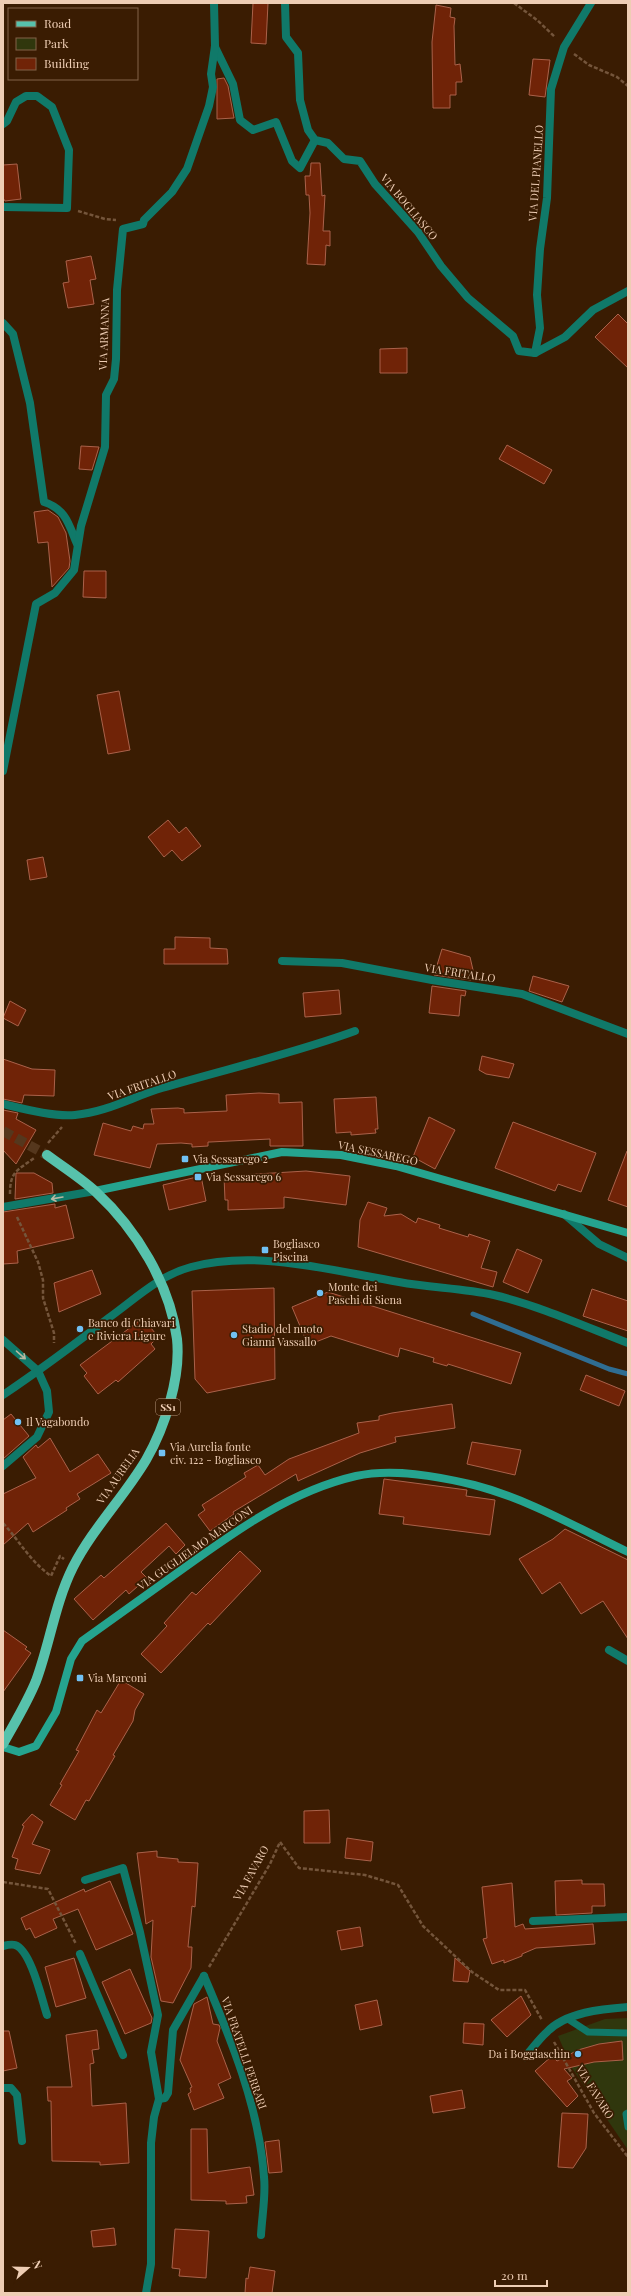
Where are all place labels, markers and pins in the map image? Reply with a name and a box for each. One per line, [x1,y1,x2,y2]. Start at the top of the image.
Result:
place label: Via Sessarego 2 [192,1151,268,1166]
marker: Via Sessarego 2 [180,1154,190,1164]
place label: Via Sessarego 6 [205,1169,281,1184]
marker: Via Sessarego 6 [193,1172,203,1182]
place label: Bogliasco Piscina [273,1236,320,1264]
marker: Bogliasco Piscina [260,1245,270,1255]
place label: Monte dei Paschi di Siena [328,1279,402,1307]
marker: Monte dei Paschi di Siena [315,1288,325,1298]
place label: Banco di Chiavari e Riviera Ligure [88,1315,175,1343]
place label: Stadio del nuoto Gianni Vassallo [242,1321,322,1349]
marker: Banco di Chiavari e Riviera Ligure [75,1324,85,1334]
marker: Stadio del nuoto Gianni Vassallo [229,1330,239,1340]
place label: Il Vagabondo [26,1414,89,1429]
marker: Il Vagabondo [13,1417,23,1427]
place label: Via Aurelia fonte civ. 122 - Bogliasco [169,1439,261,1467]
marker: Via Aurelia fonte civ. 122 - Bogliasco [157,1448,167,1458]
place label: Via Marconi [87,1670,147,1685]
marker: Via Marconi [75,1673,85,1683]
place label: Da i Boggiaschin [488,2046,570,2061]
marker: Da i Boggiaschin [573,2049,583,2059]

